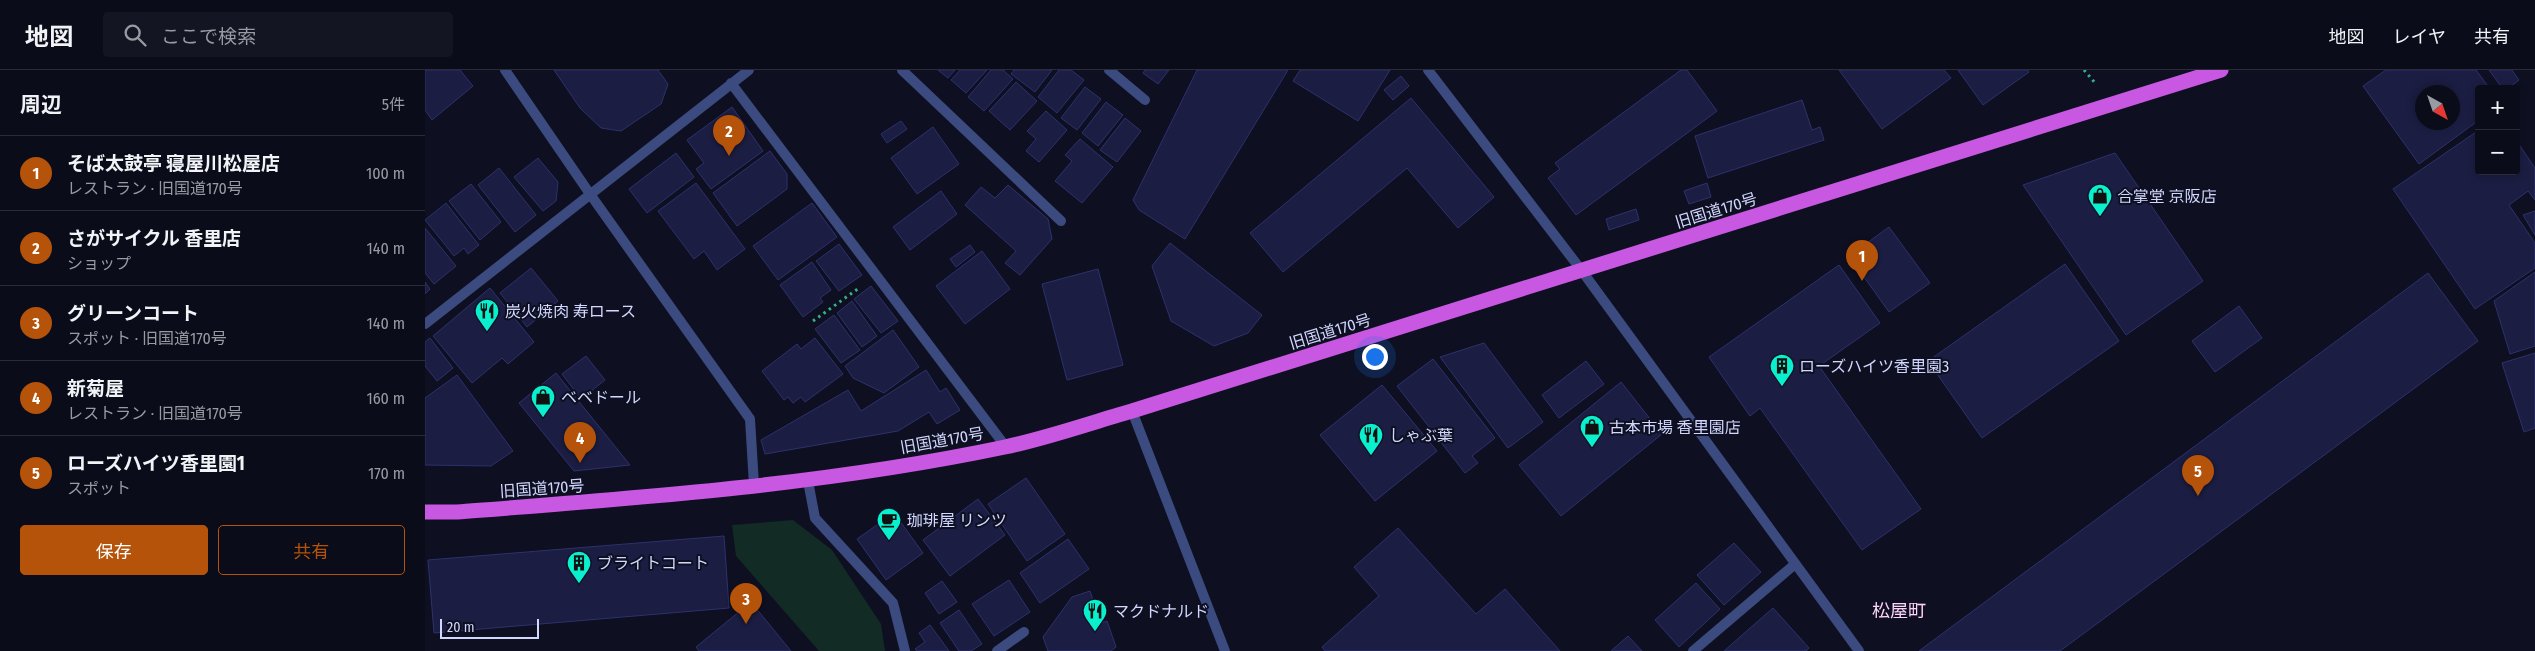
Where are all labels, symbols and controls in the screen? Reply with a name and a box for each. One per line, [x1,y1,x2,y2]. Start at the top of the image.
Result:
search box [103,12,453,57]
icon: search [121,21,149,49]
text: 地図 [25,23,73,51]
text: ここで検索 [161,25,256,48]
text: 地図 [2329,26,2365,48]
text: レイヤ [2393,26,2446,48]
text: 共有 [2474,26,2510,48]
north arrow [2415,85,2460,130]
map controls [2475,85,2520,175]
button: + [2475,85,2520,130]
text: 周辺 [20,92,62,118]
text: 5件 [382,95,405,114]
pin: 2 [713,115,745,156]
button: − [2475,130,2520,175]
text: そば太鼓亭 寝屋川松屋店 [67,152,280,175]
text: 1 [33,164,39,183]
text: 100 m [366,164,405,183]
text: レストラン · 旧国道170号 [67,179,243,198]
shop icon: 合掌堂 京阪店 [2087,183,2113,217]
place label: 合掌堂 京阪店 [2117,187,2217,206]
street label: 旧国道170号 [1673,189,1760,232]
text: さがサイクル 香里店 [67,227,241,250]
text: 2 [32,239,40,258]
text: 140 m [367,239,405,258]
pin: 1 [1846,240,1878,281]
text: ショップ [67,254,131,273]
restaurant icon: 炭火焼肉 寿ロース [474,298,500,332]
text: グリーンコート [67,302,199,325]
place label: 炭火焼肉 寿ロース [505,302,636,321]
street label: 旧国道170号 [1287,310,1374,353]
text: 3 [32,314,40,333]
text: 140 m [367,314,405,333]
text: スポット · 旧国道170号 [67,329,227,348]
your location [1362,344,1388,370]
building icon: ローズハイツ香里園3 [1769,353,1795,387]
place label: ローズハイツ香里園3 [1799,357,1949,376]
text: 新菊屋 [67,377,124,400]
shop icon: ベベドール [530,384,556,418]
place label: ベベドール [561,388,641,407]
text: 4 [32,389,40,408]
text: 160 m [366,389,405,408]
text: レストラン · 旧国道170号 [67,404,243,423]
shop icon: 古本市場 香里園店 [1579,414,1605,448]
place label: 古本市場 香里園店 [1609,418,1741,437]
pin: 4 [564,422,596,463]
restaurant icon: しゃぶ葉 [1358,422,1384,456]
street label: 旧国道170号 [899,424,986,457]
place label: しゃぶ葉 [1389,426,1453,445]
text: ローズハイツ香里園1 [67,452,245,475]
pin: 5 [2182,455,2214,496]
text: 5 [32,464,40,483]
text: 170 m [368,464,405,483]
street label: 旧国道170号 [499,476,585,501]
text: スポット [67,479,131,498]
cafe icon: 珈琲屋 リンツ [876,507,902,541]
place label: 珈琲屋 リンツ [907,511,1007,530]
button: 保存 [20,525,208,575]
button: 共有 [218,525,405,575]
building icon: ブライトコート [566,550,592,584]
place label: ブライトコート [597,554,709,573]
pin: 3 [730,583,762,624]
restaurant icon: マクドナルド [1082,598,1108,632]
district label: 松屋町 [1872,600,1926,622]
place label: マクドナルド [1113,602,1209,621]
scale bar [440,616,539,639]
text: 20 m [447,619,475,636]

